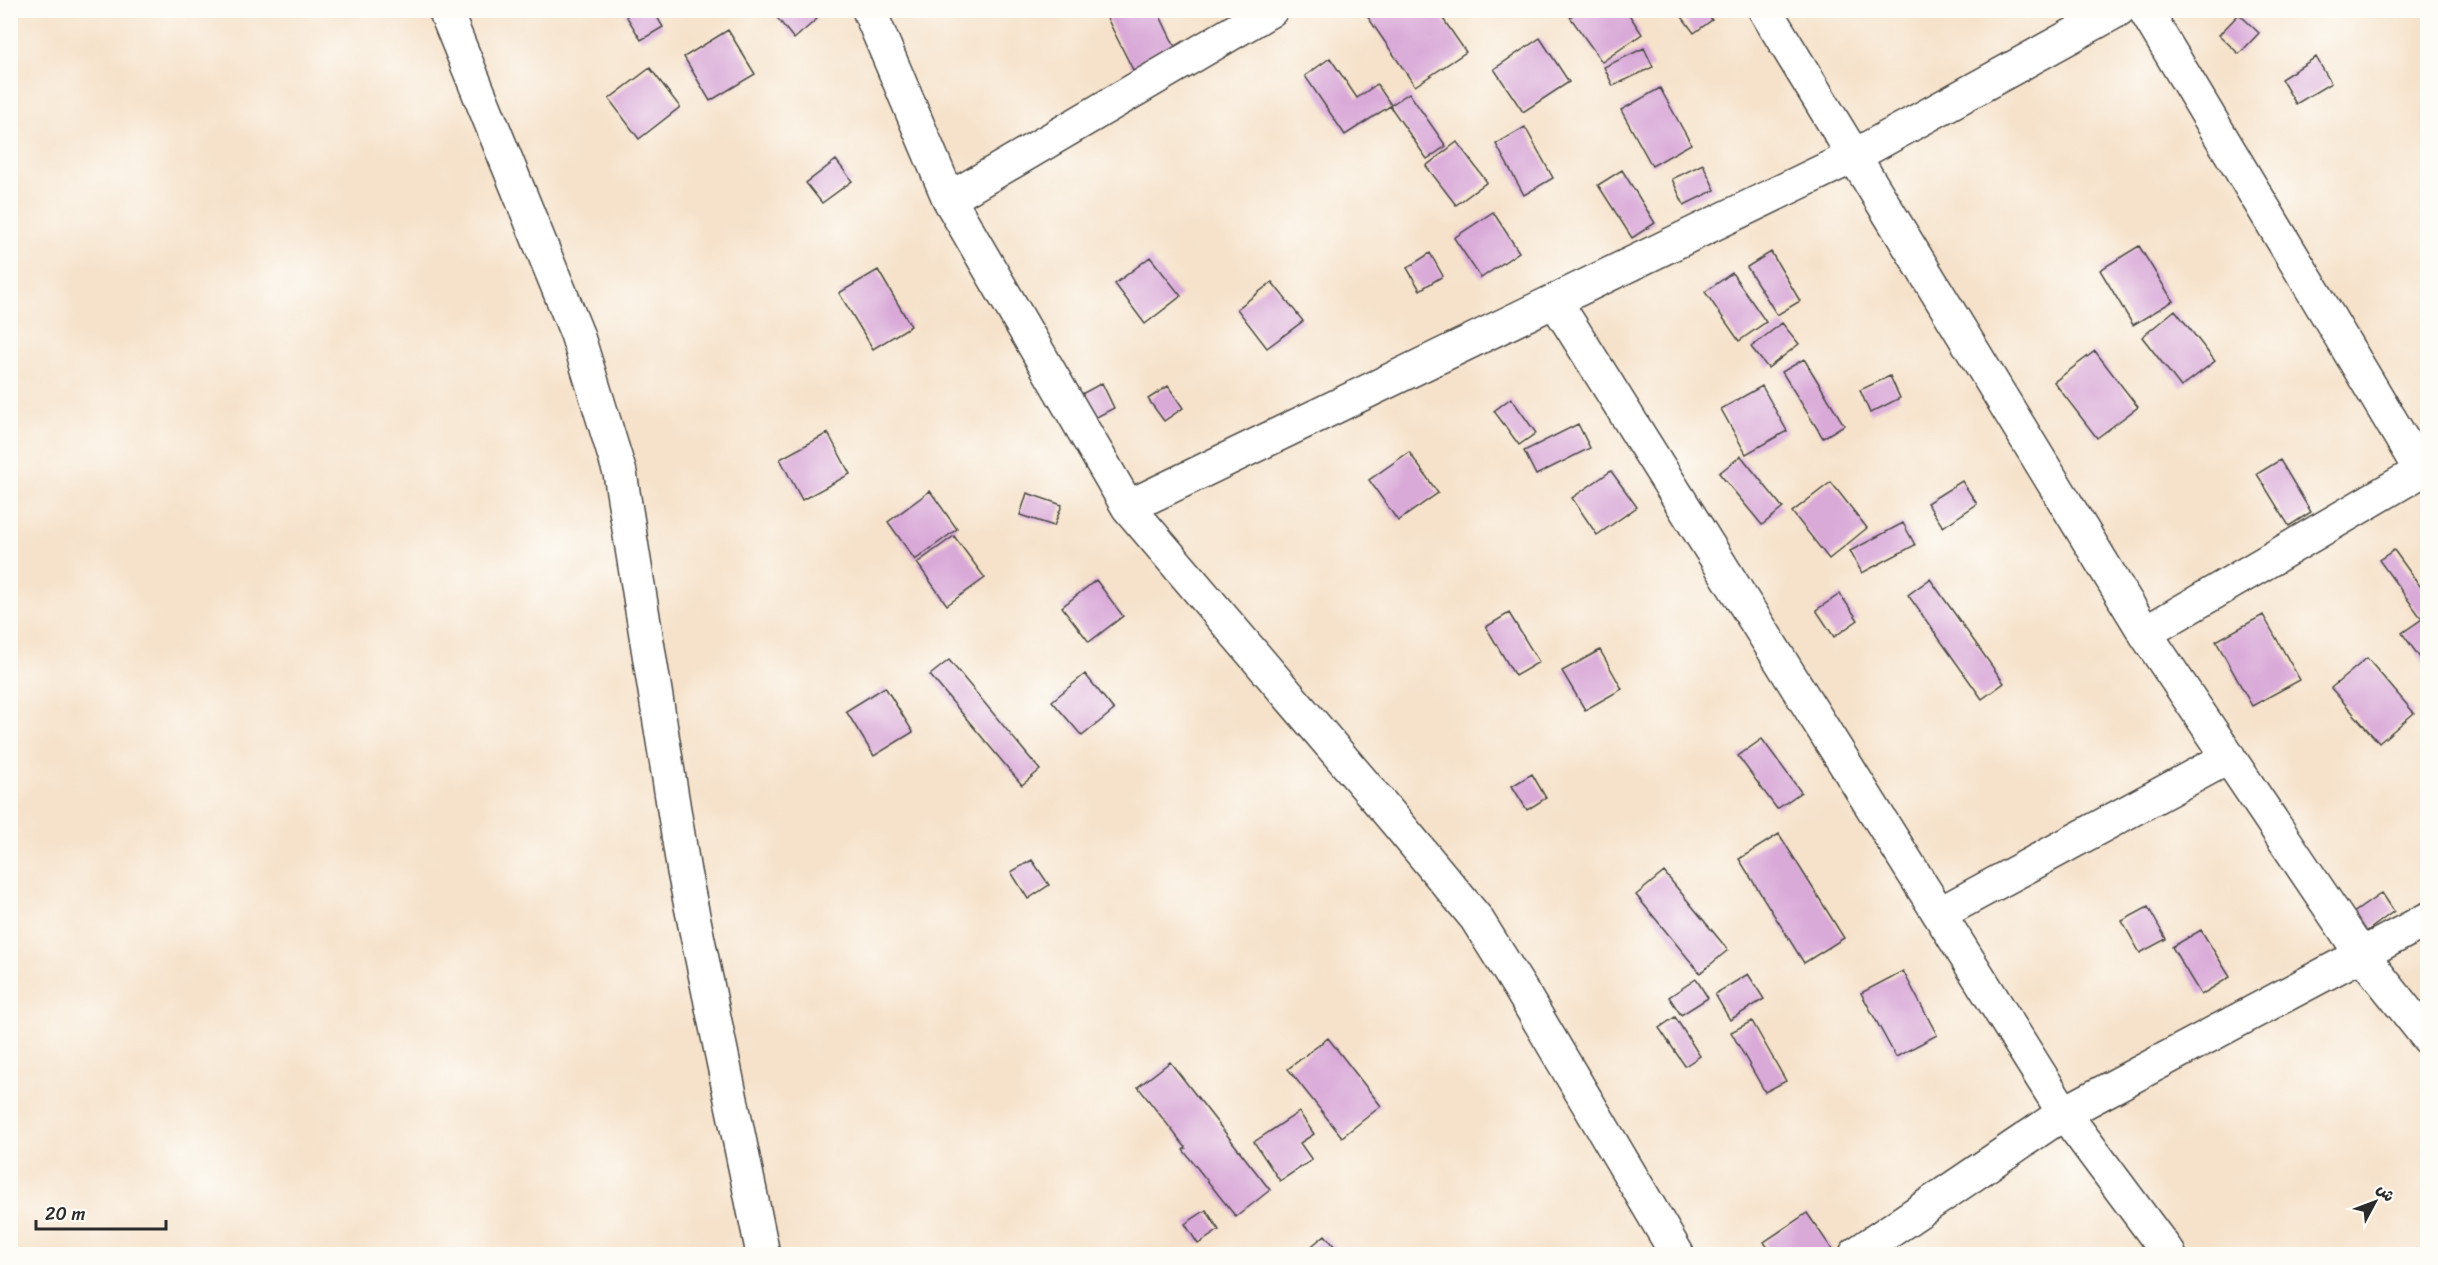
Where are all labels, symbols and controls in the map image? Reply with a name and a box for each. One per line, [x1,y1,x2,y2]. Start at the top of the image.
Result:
north arrow [2345,1172,2405,1232]
text: ش [2369,1176,2403,1209]
scale bar [36,1193,166,1231]
text: 20 m [45,1198,85,1230]

